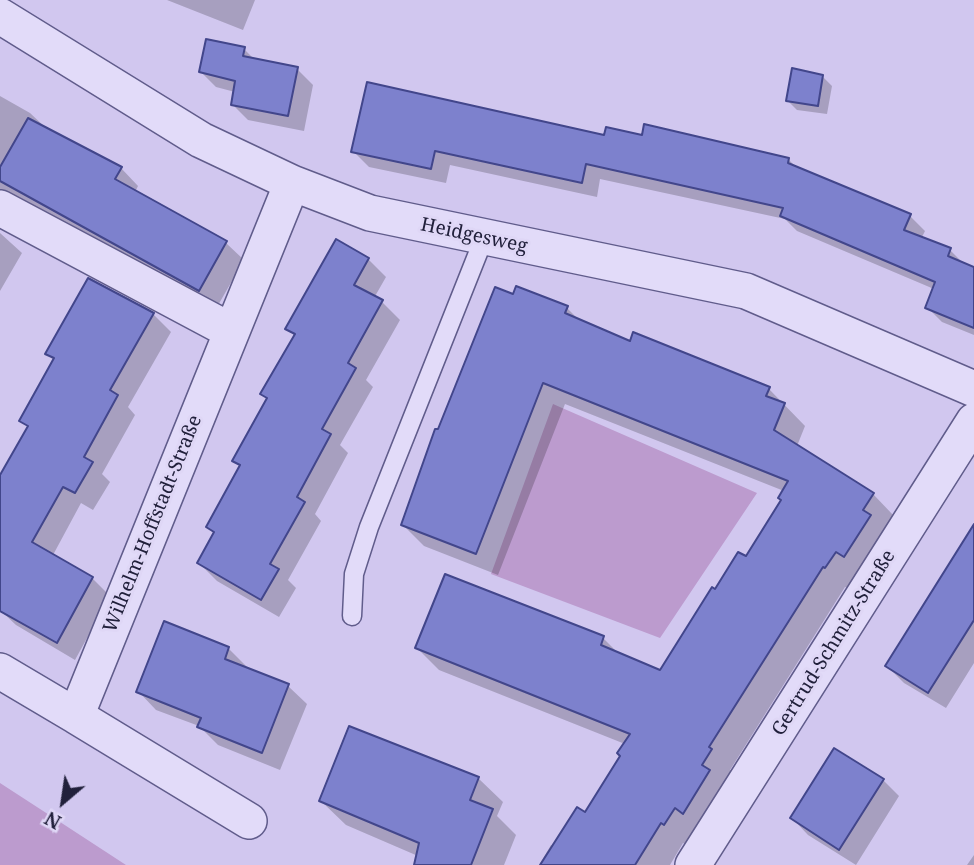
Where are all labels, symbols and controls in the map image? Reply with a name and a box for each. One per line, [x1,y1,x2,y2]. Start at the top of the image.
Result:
street label: Heidgesweg [418,214,530,258]
street label: Wilhelm-Hoffstadt-Straße [99,412,207,636]
street label: Gertrud-Schmitz-Straße [767,546,901,740]
north arrow [28,767,98,837]
text: N [40,805,66,835]

